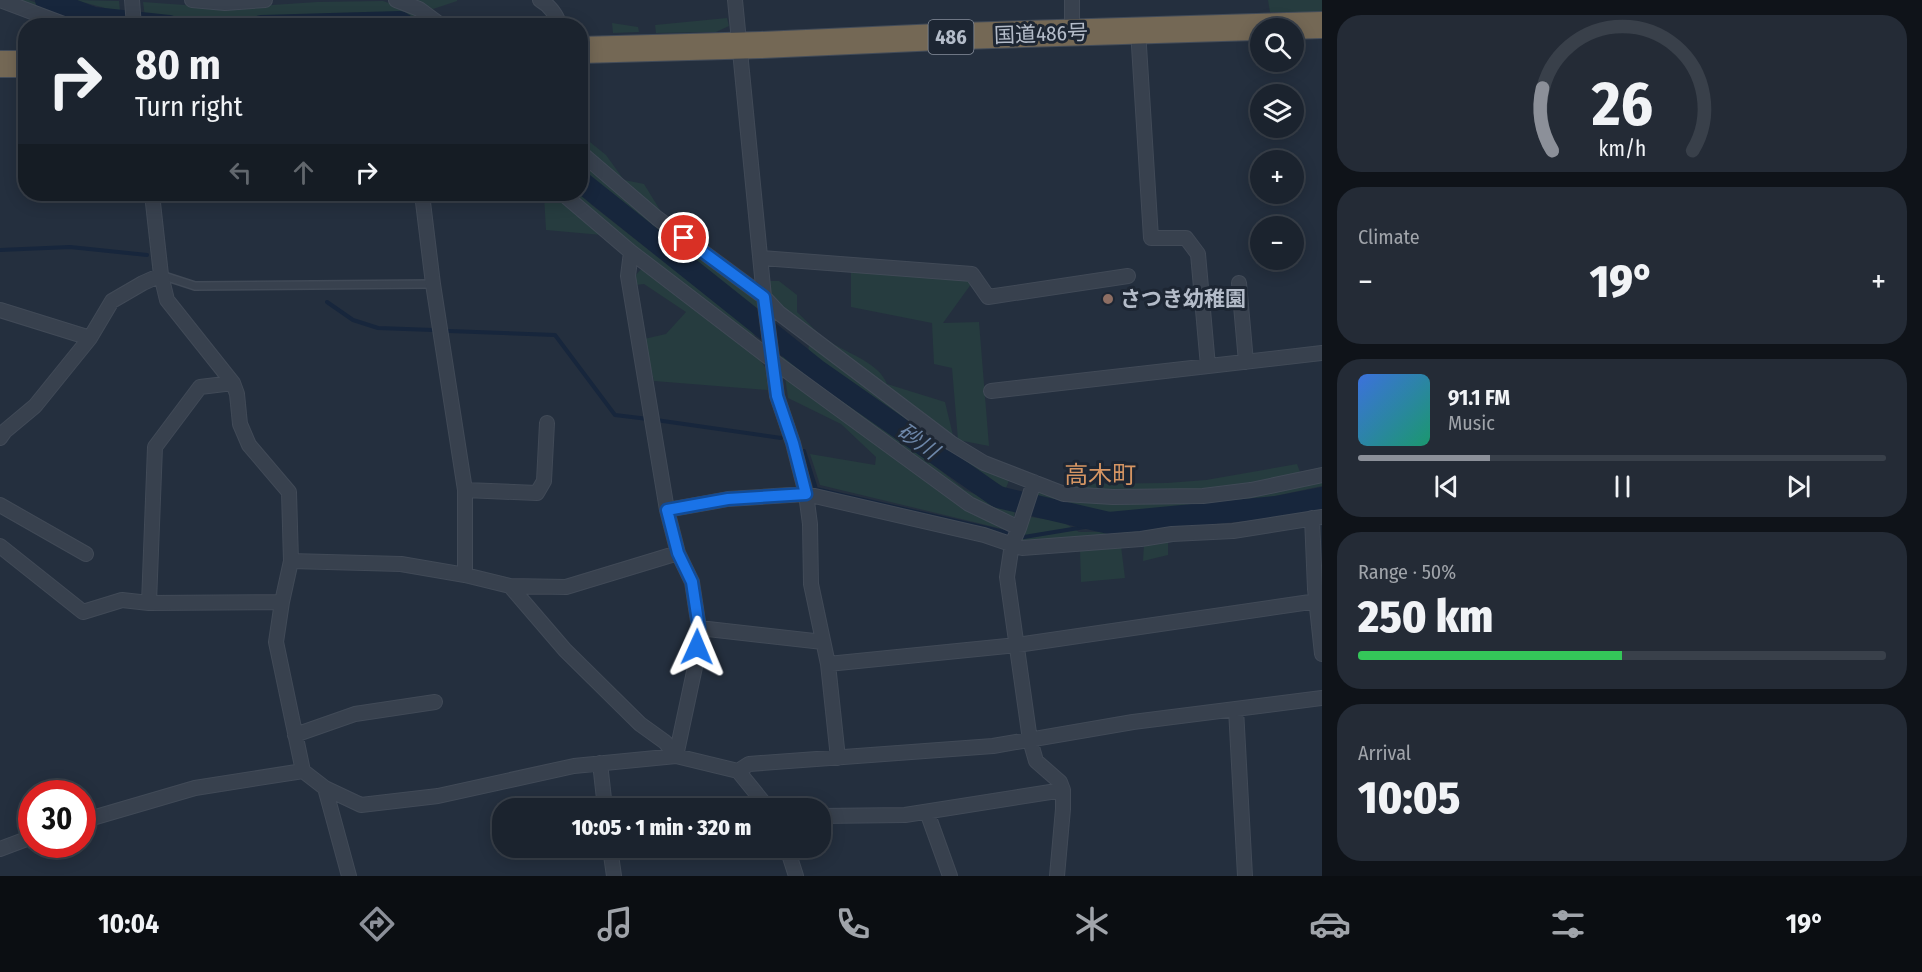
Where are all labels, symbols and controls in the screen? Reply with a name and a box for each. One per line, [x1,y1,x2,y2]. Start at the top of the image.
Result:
map controls [1250,18,1304,270]
button: search [1250,18,1304,72]
street label: 国道486号 [994,19,1088,49]
road number: 486 [928,20,974,54]
text: 80 m [135,40,221,90]
icon: right [36,42,114,120]
text: 26 [1590,67,1653,142]
button: layers [1250,84,1304,138]
text: Turn right [135,91,243,123]
text: km/h [1598,136,1646,162]
button: + [1250,150,1304,204]
icon: left [224,156,257,189]
icon: ahead [287,156,320,189]
icon: right [350,156,383,189]
pin [658,212,709,263]
button: − [1250,216,1304,270]
icon: arrive [667,221,700,254]
text: Climate [1358,225,1420,249]
text: 19° [1590,255,1654,309]
text: − [1358,262,1373,302]
text: + [1871,262,1886,302]
place label: さつき幼稚園 [1120,286,1246,312]
marker: さつき幼稚園 [1101,292,1115,306]
text: 91.1 FM [1448,384,1510,411]
text: Music [1448,411,1495,435]
water label: 砂川 [892,417,945,466]
district label: 高木町 [1064,461,1136,489]
icon: previous [1430,470,1463,503]
icon: pause [1606,470,1639,503]
icon: next [1782,470,1815,503]
text: Range · 50% [1358,560,1456,584]
text: 250 km [1358,590,1493,644]
position arrow [665,615,729,679]
text: Arrival [1358,741,1411,765]
text: 10:05 [1358,771,1460,825]
speed limit sign: 30 [18,780,96,858]
text: 10:05 · 1 min · 320 m [572,814,751,841]
icon: directions [356,903,398,945]
icon: music [594,903,636,945]
icon: phone [832,903,874,945]
icon: climate [1071,903,1113,945]
icon: car [1309,903,1351,945]
icon: filters [1547,903,1589,945]
text: 10:04 [98,908,159,940]
text: 19° [1786,908,1824,940]

